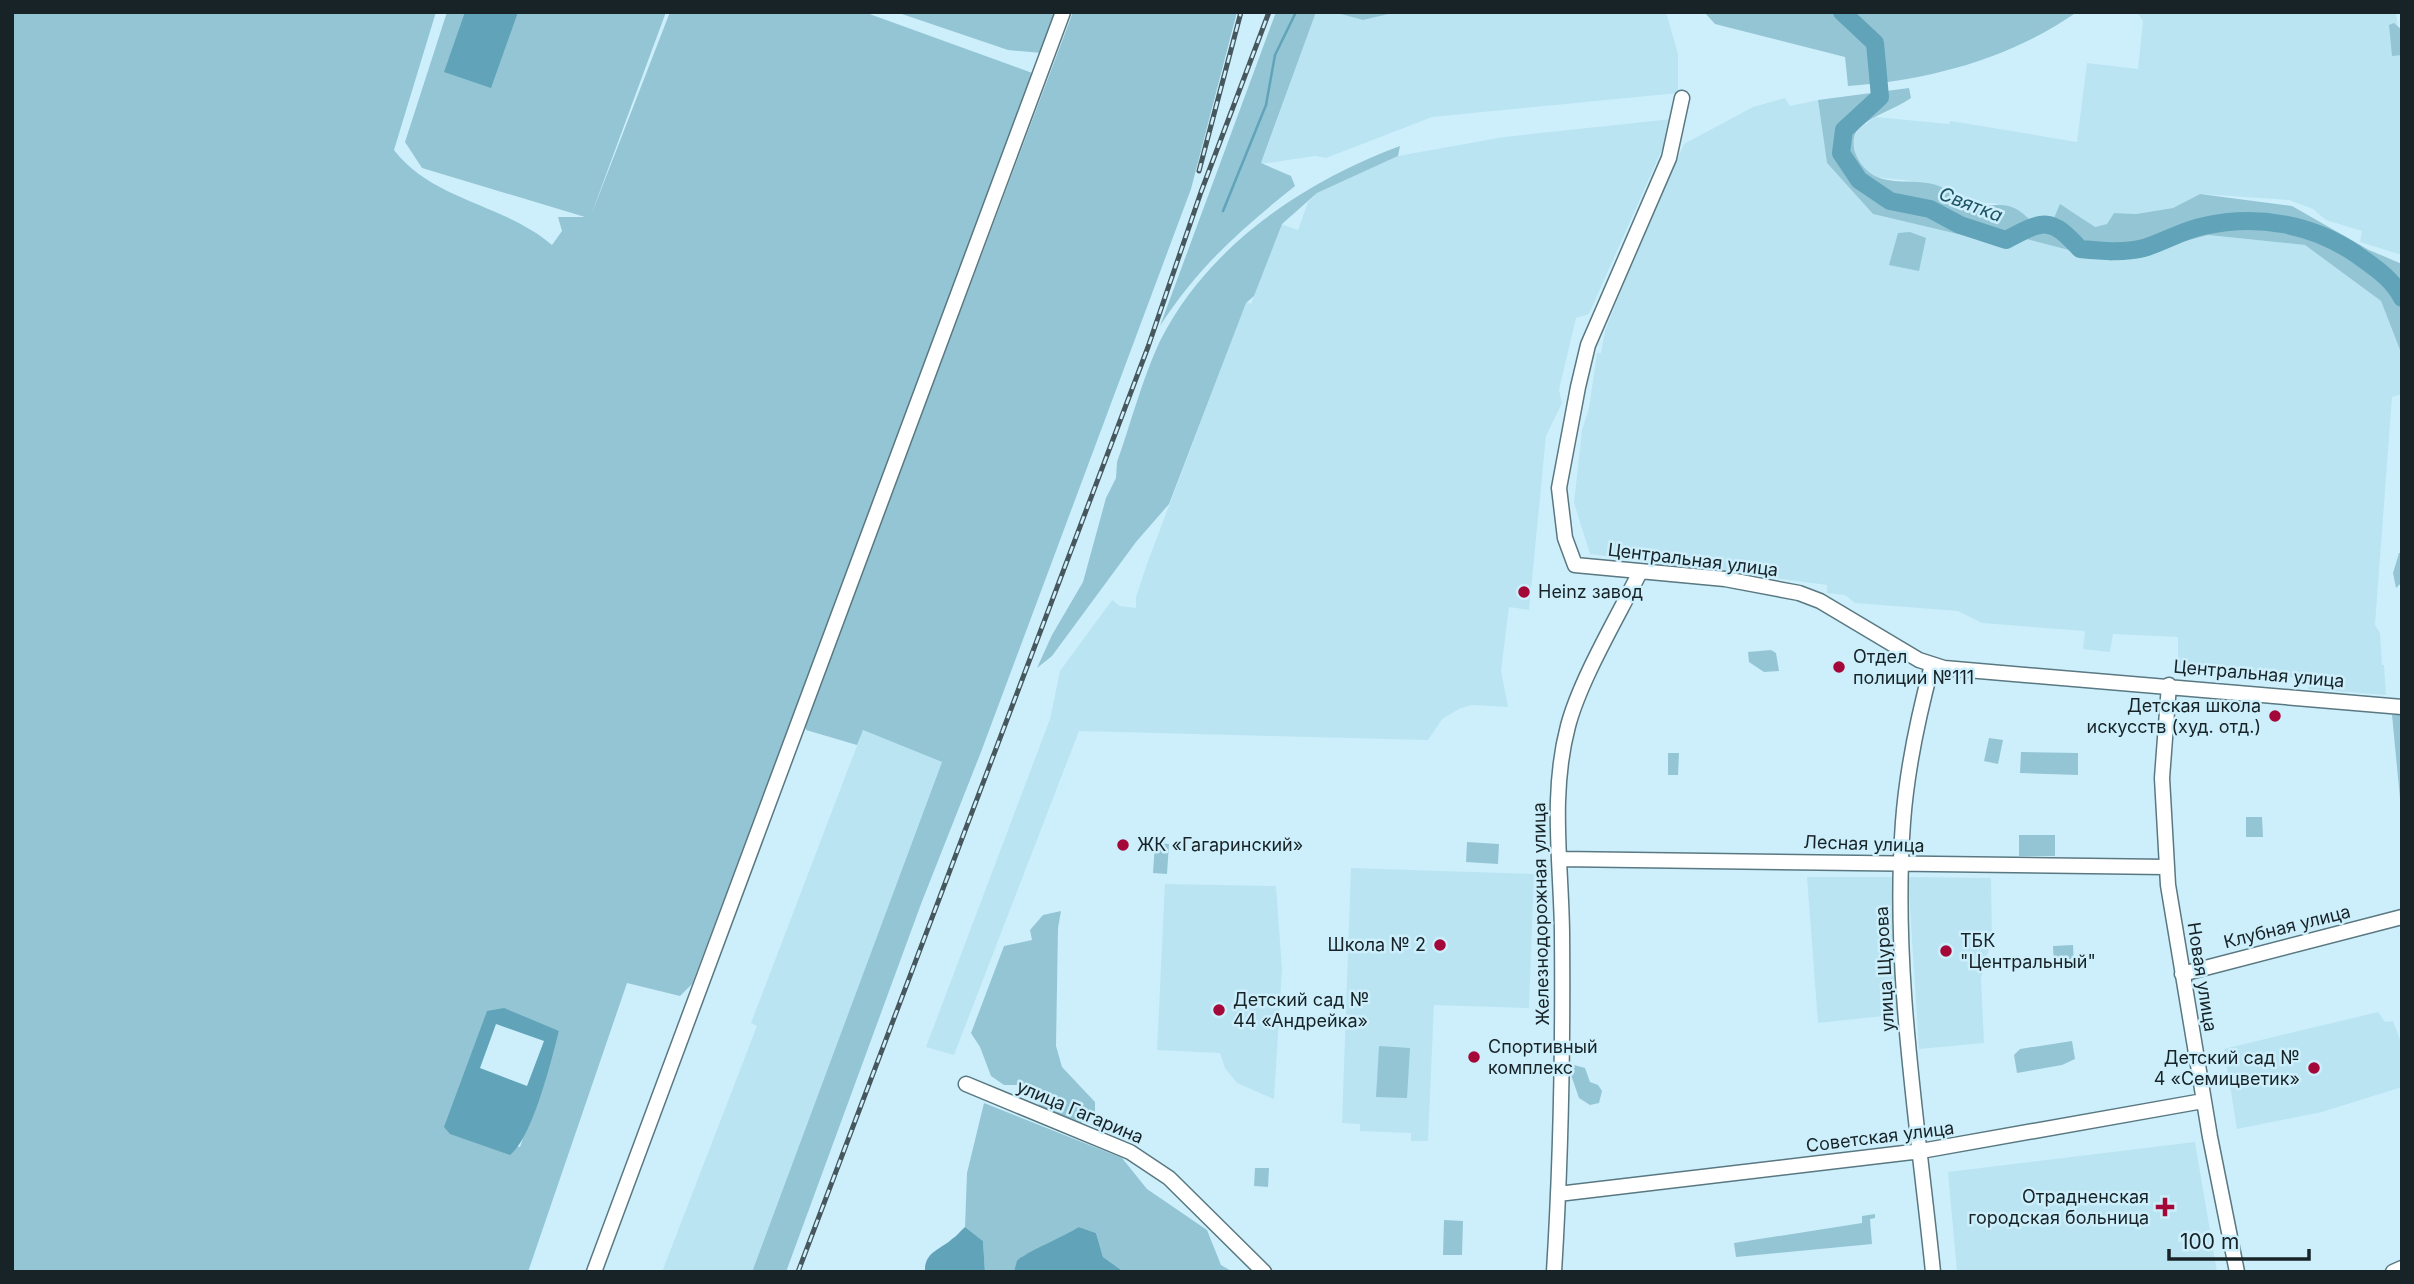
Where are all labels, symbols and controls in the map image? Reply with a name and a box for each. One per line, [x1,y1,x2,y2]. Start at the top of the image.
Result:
water label: Святка [1936,182,2006,227]
street label: Центральная улица [1607,539,1779,580]
place label: Heinz завод [1538,581,1643,602]
marker: Heinz завод [1516,584,1532,600]
place label: Отдел полиции №111 [1853,646,1974,688]
street label: Центральная улица [2173,656,2345,691]
marker: Отдел полиции №111 [1831,659,1847,675]
place label: Детская школа искусств (худ. отд.) [2087,695,2261,737]
marker: Детская школа искусств (худ. отд.) [2267,708,2283,724]
street label: Железнодорожная улица [1528,802,1553,1026]
street label: Лесная улица [1803,831,1925,856]
place label: ЖК «Гагаринский» [1137,834,1303,855]
marker: ЖК «Гагаринский» [1115,837,1131,853]
street label: Клубная улица [2221,901,2352,952]
street label: улица Щурова [1871,906,1898,1032]
street label: Новая улица [2183,921,2222,1033]
place label: ТБК "Центральный" [1960,930,2096,972]
place label: Школа № 2 [1327,934,1426,955]
marker: Школа № 2 [1432,937,1448,953]
marker: ТБК "Центральный" [1938,943,1954,959]
place label: Детский сад № 44 «Андрейка» [1233,989,1369,1031]
marker: Детский сад № 44 «Андрейка» [1211,1002,1227,1018]
place label: Спортивный комплекс [1488,1036,1598,1078]
place label: Детский сад № 4 «Семицветик» [2154,1047,2300,1089]
marker: Спортивный комплекс [1466,1049,1482,1065]
marker: Детский сад № 4 «Семицветик» [2306,1060,2322,1076]
street label: улица Гагарина [1014,1075,1147,1148]
street label: Советская улица [1805,1117,1955,1156]
place label: Отрадненская городская больница [1968,1186,2149,1228]
marker: Отрадненская городская больница [2155,1197,2175,1217]
scale bar [2169,1218,2309,1262]
text: 100 m [2180,1229,2239,1254]

